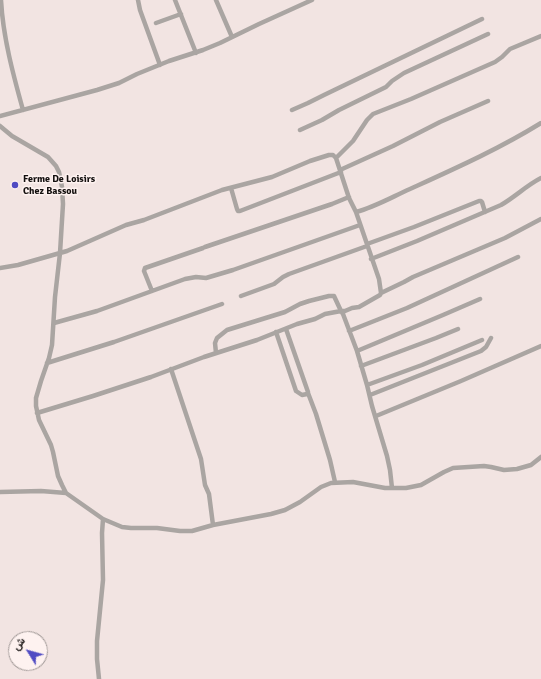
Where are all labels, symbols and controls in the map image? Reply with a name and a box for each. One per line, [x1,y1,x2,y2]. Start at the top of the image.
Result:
place label: Ferme De Loisirs Chez Bassou [23,173,95,196]
marker: Ferme De Loisirs Chez Bassou [10,180,20,190]
north arrow [8,631,48,671]
text: ش [10,635,28,653]

